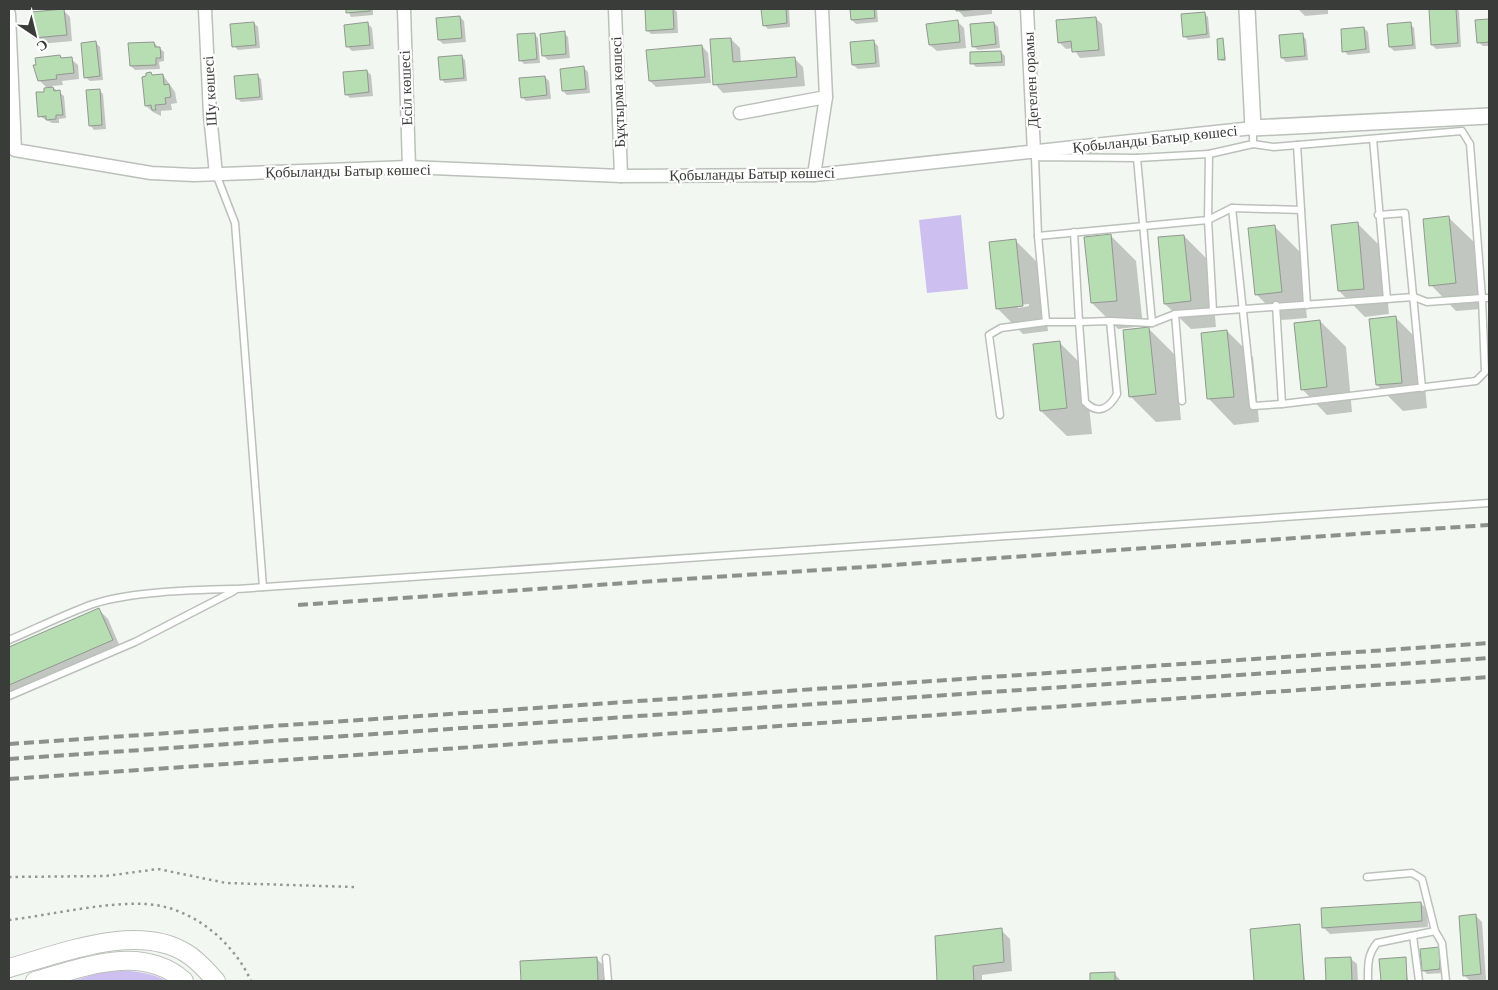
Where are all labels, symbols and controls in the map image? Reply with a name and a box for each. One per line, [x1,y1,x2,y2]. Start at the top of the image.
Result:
north arrow [10,10,60,60]
street label: Дегелен орамы [1020,31,1042,129]
text: С [34,36,51,54]
street label: Бұқтырма көшесі [608,36,628,148]
street label: Есіл көшесі [397,50,415,126]
street label: Шу көшесі [200,55,220,127]
street label: Қобыланды Батыр көшесі [1072,122,1238,156]
street label: Қобыланды Батыр көшесі [265,162,431,180]
street label: Қобыланды Батыр көшесі [669,165,835,183]

